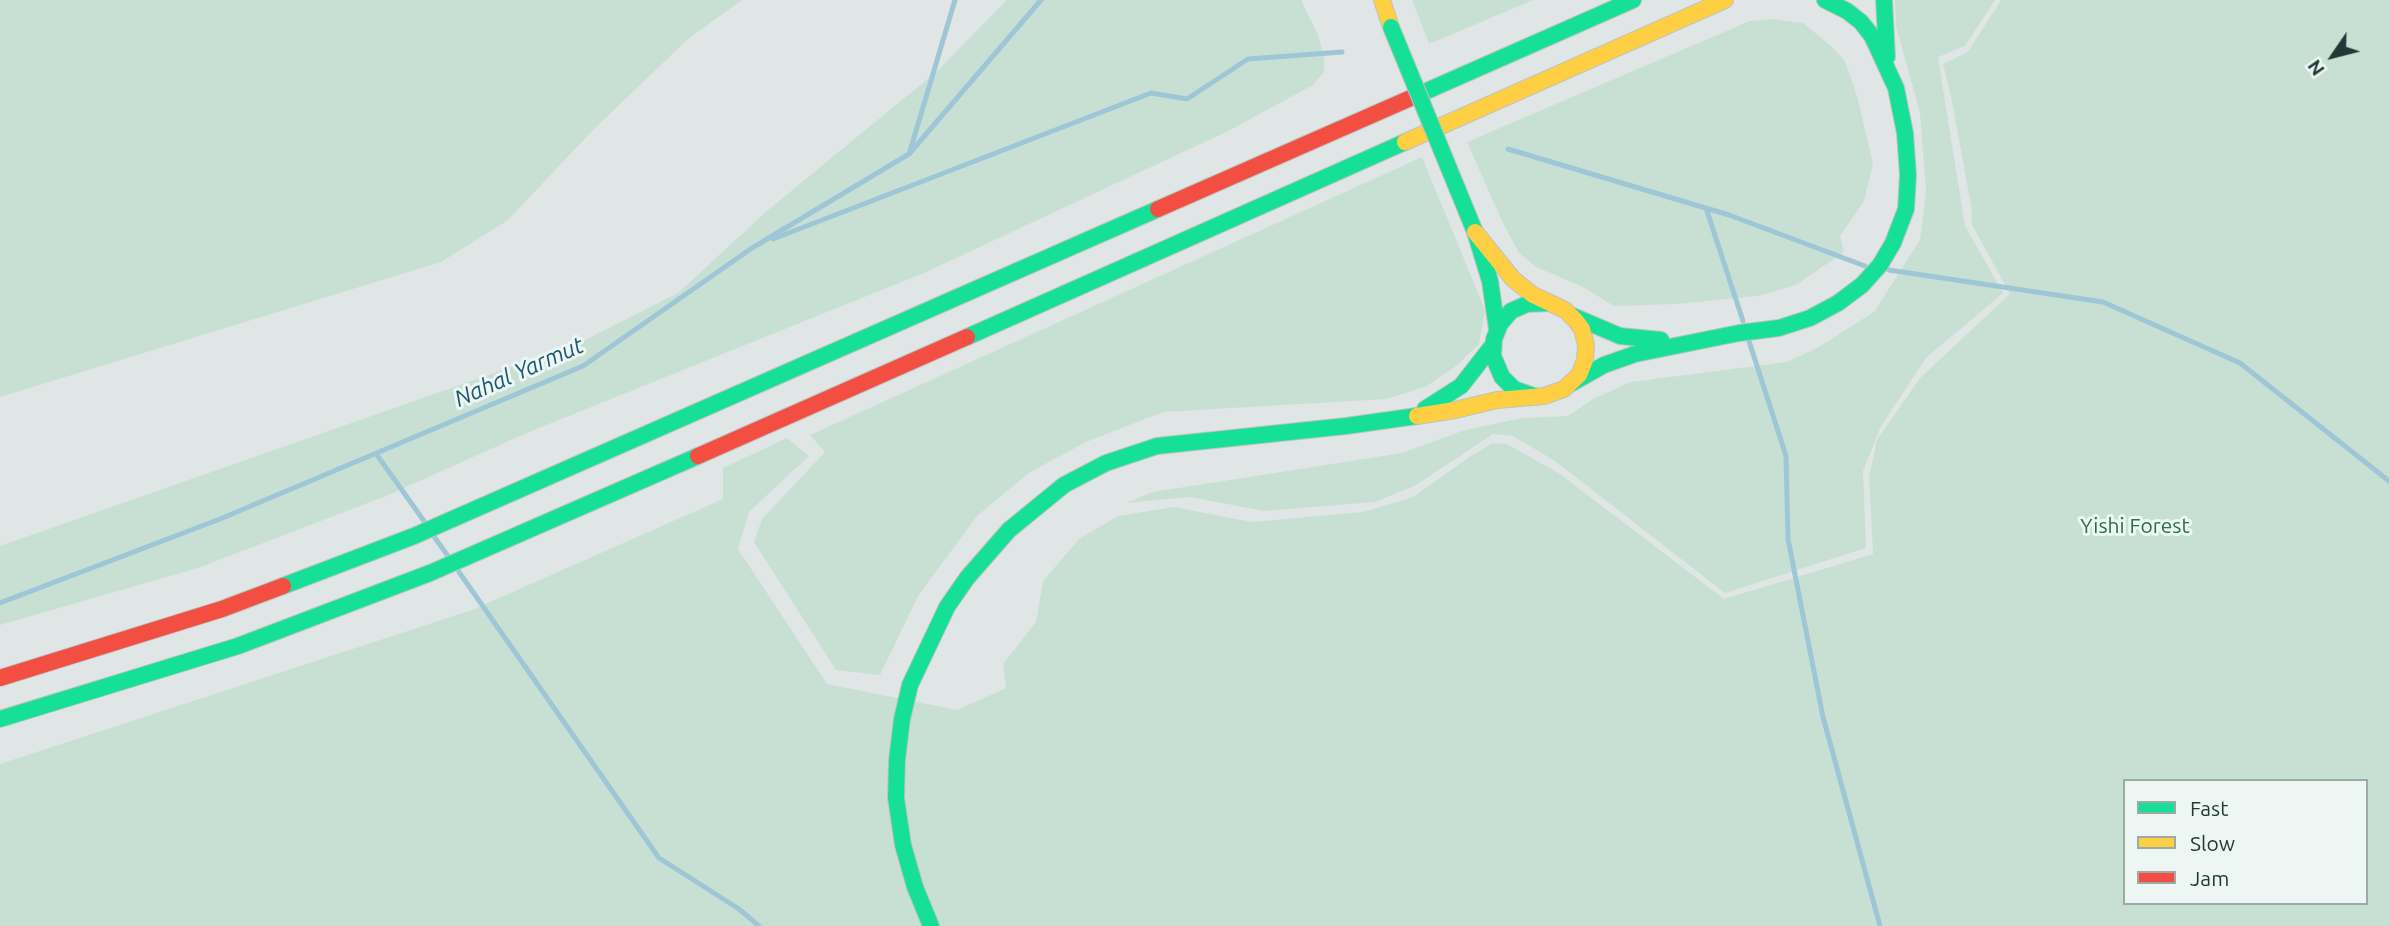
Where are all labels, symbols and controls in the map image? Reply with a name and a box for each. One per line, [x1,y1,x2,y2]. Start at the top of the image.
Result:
north arrow [2298,21,2368,91]
text: N [2303,56,2329,80]
water label: Nahal Yarmut [450,331,588,413]
park label: Yishi Forest [2080,513,2190,539]
legend [2123,779,2368,905]
text: Fast [2190,796,2228,820]
text: Slow [2190,831,2235,855]
text: Jam [2190,866,2229,890]

